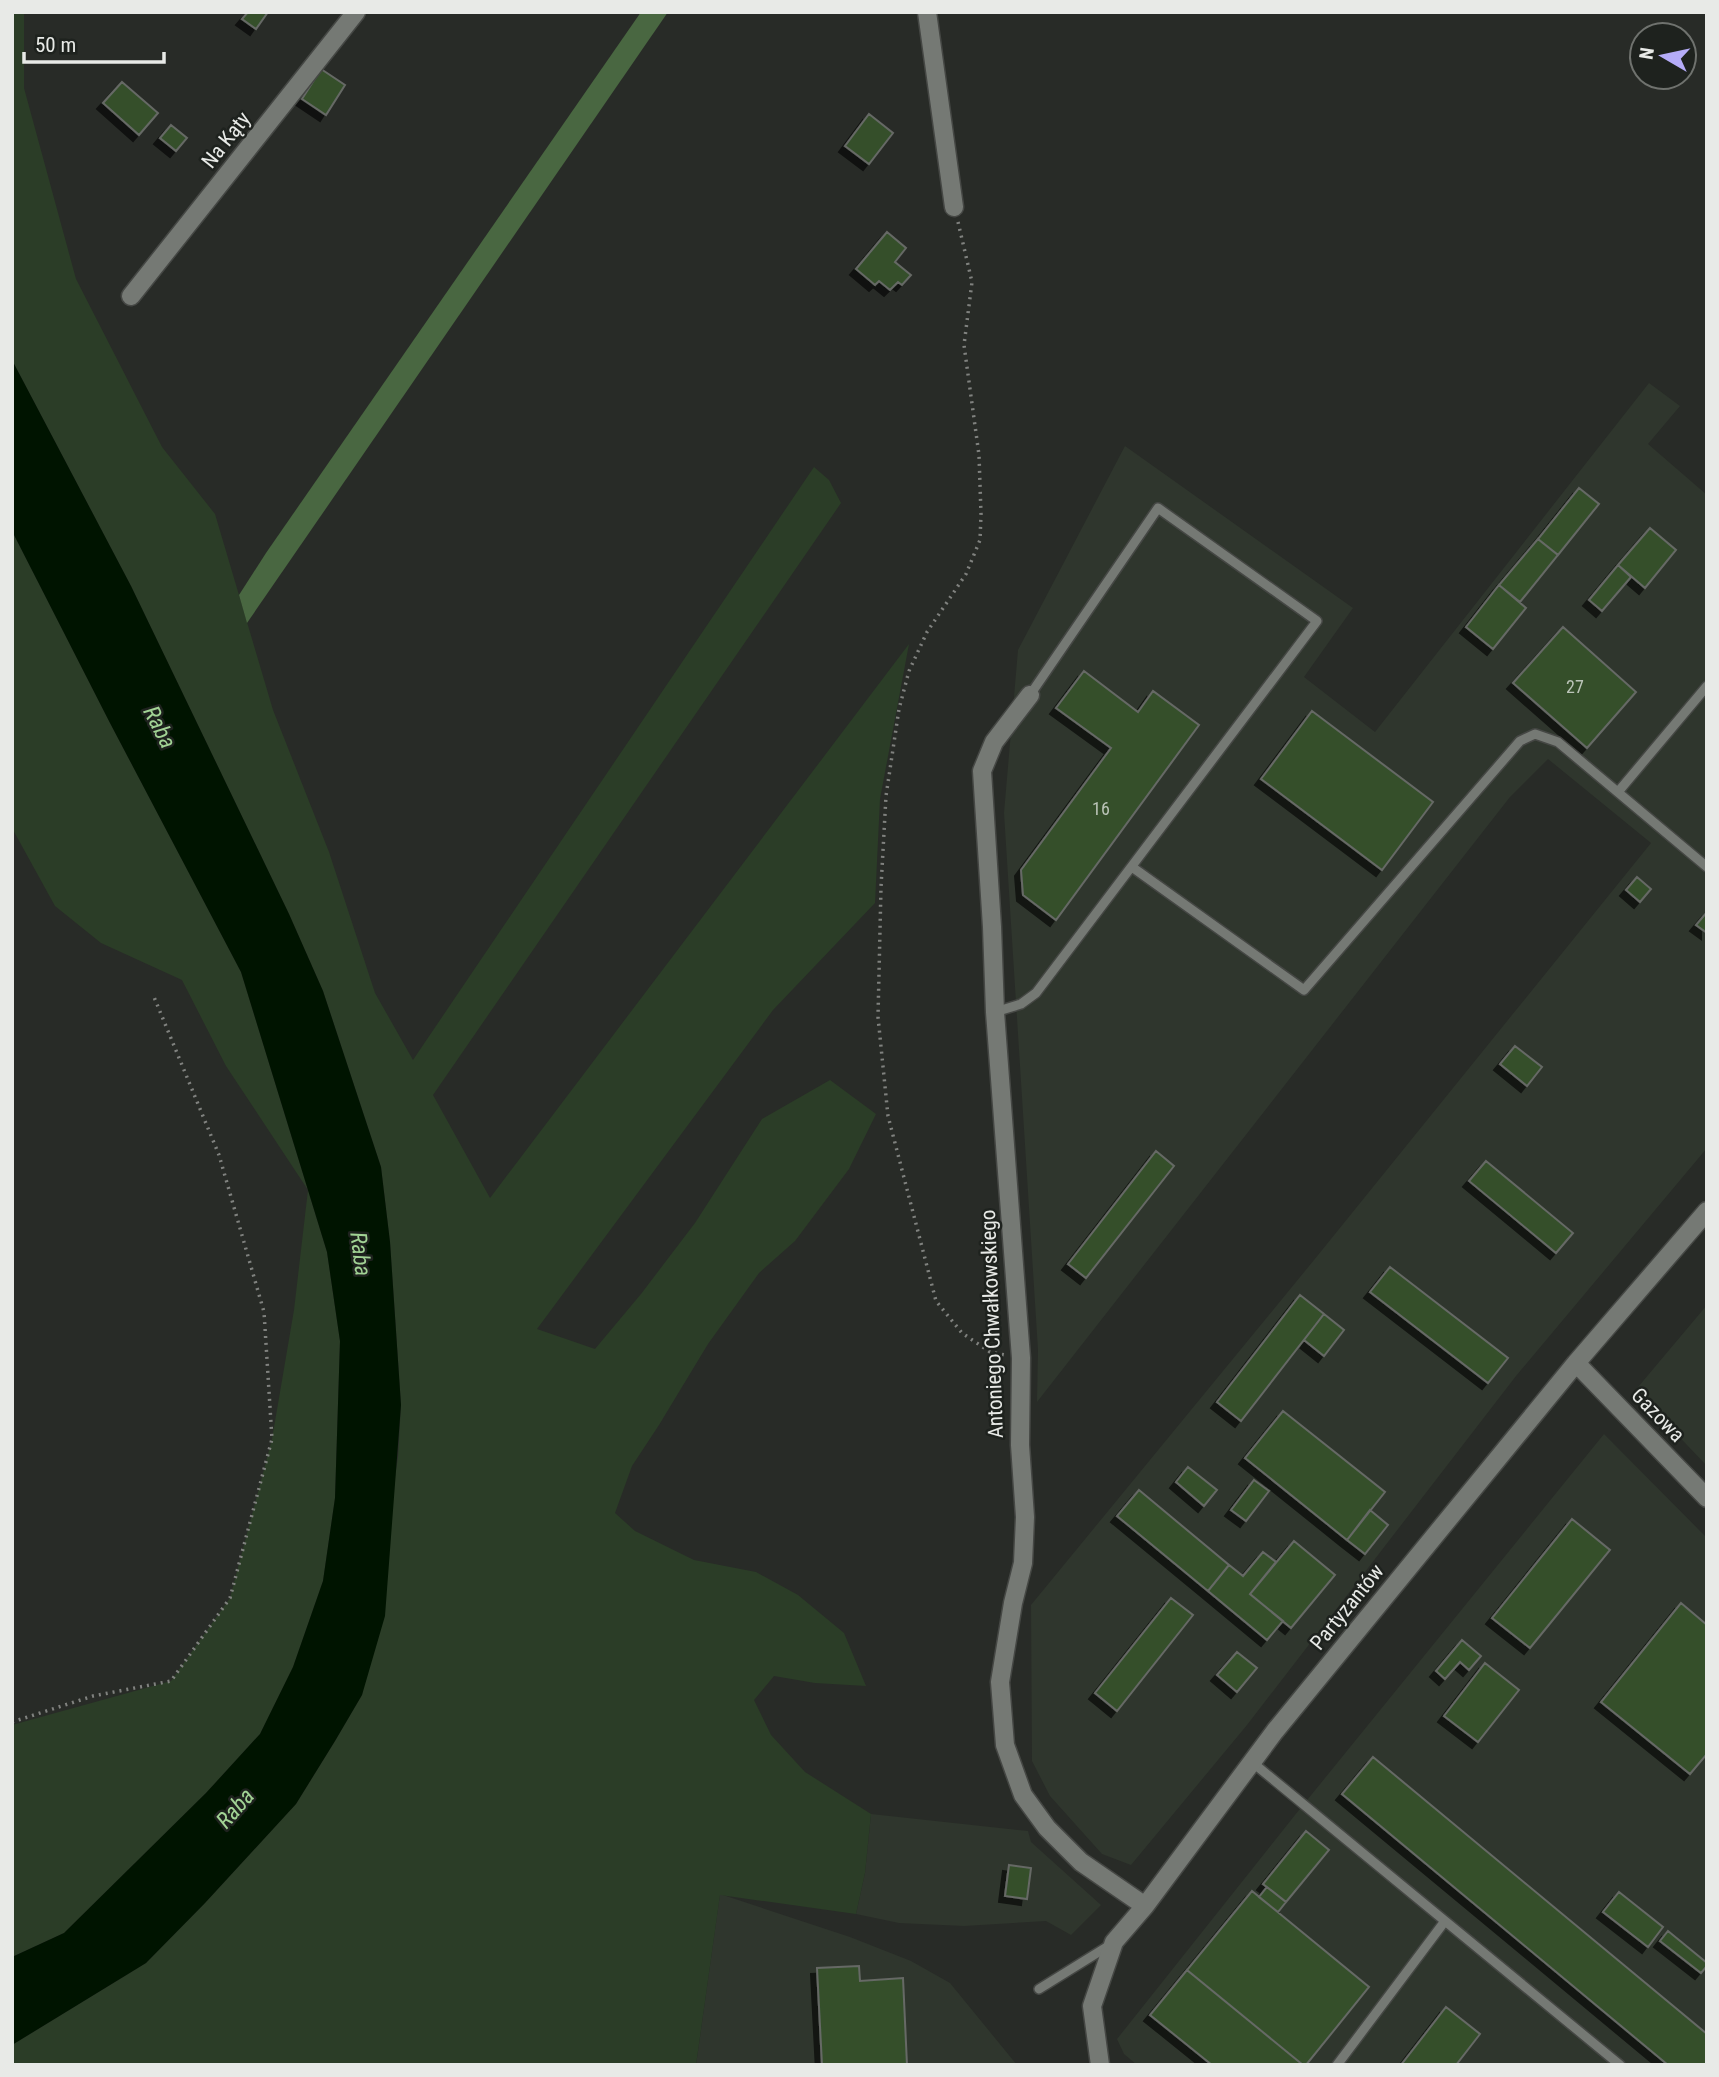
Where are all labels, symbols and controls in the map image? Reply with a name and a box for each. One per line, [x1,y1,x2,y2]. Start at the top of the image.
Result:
scale bar [24,21,164,65]
north arrow [1628,21,1698,91]
text: 50 m [35,33,76,57]
text: N [1634,46,1659,61]
street label: Na Kąty [197,107,255,173]
house number: 27 [1566,676,1584,697]
water label: Raba [137,701,182,753]
house number: 16 [1092,798,1110,819]
street label: Antoniego Chwałkowskiego [976,1209,1008,1439]
water label: Raba [344,1230,377,1278]
street label: Gazowa [1627,1383,1689,1447]
street label: Partyzantów [1305,1559,1389,1655]
water label: Raba [211,1783,260,1834]

